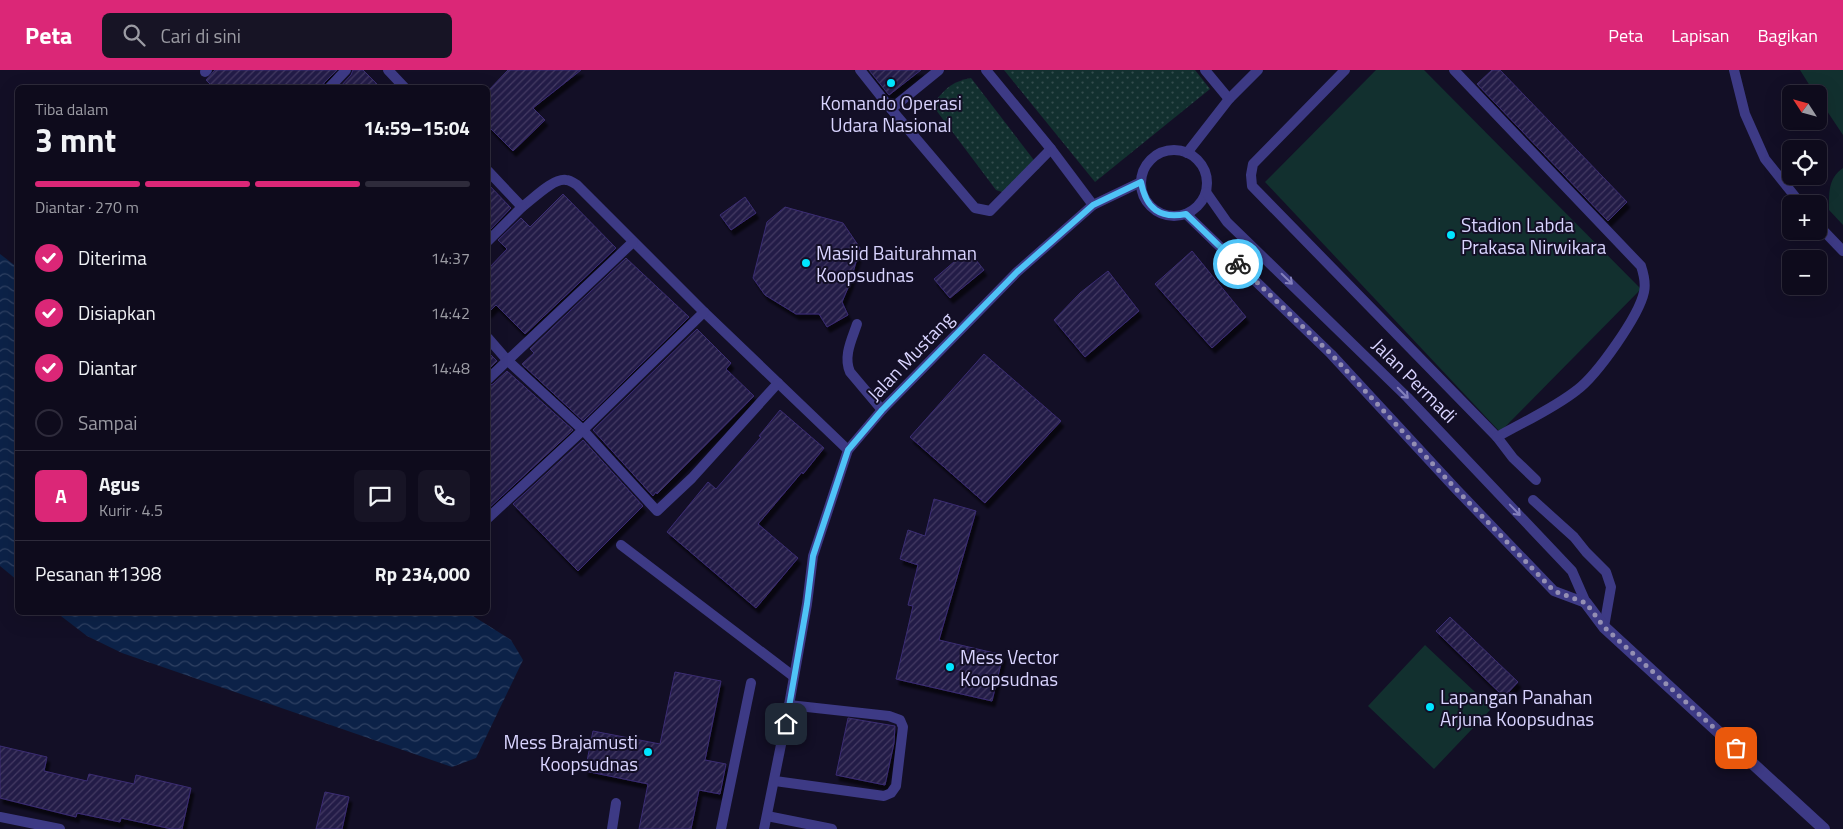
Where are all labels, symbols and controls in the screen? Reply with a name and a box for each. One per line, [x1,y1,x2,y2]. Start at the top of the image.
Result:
search box [102,13,452,58]
text: Peta [25,17,72,53]
icon: search [120,21,148,49]
text: Cari di sini [160,21,241,50]
text: Peta [1608,22,1643,49]
text: Lapisan [1671,22,1729,49]
text: Bagikan [1757,22,1818,49]
marker: Komando Operasi Udara Nasional [885,77,897,89]
north arrow [1782,85,1828,130]
map controls [1782,85,1827,295]
place label: Komando Operasi Udara Nasional [820,88,962,139]
text: Tiba dalam [35,97,108,121]
text: 14:59–15:04 [363,113,470,142]
text: 3 mnt [35,116,116,164]
button: locate [1782,140,1827,185]
text: Diantar · 270 m [35,195,139,219]
button: + [1782,195,1827,240]
place label: Stadion Labda Prakasa Nirwikara [1461,210,1607,261]
marker: Stadion Labda Prakasa Nirwikara [1445,229,1457,241]
place label: Masjid Baiturahman Koopsudnas [816,238,977,289]
courier [1213,239,1263,289]
text: Diterima [78,243,147,272]
icon: check [35,244,63,272]
text: 14:37 [431,246,470,270]
icon: bike [1224,250,1252,278]
button: − [1782,250,1827,295]
marker: Masjid Baiturahman Koopsudnas [800,257,812,269]
one-way arrow [1280,273,1293,285]
text: Disiapkan [78,298,156,327]
icon: check [35,299,63,327]
text: 14:42 [431,301,470,325]
street label: Jalan Mustang [860,305,960,407]
street label: Jalan Permadi [1366,331,1464,429]
text: Diantar [78,353,137,382]
icon: check [35,354,63,382]
text: 14:48 [431,356,470,380]
one-way arrow [1396,387,1409,399]
text: Sampai [78,408,137,437]
text: Agus [99,469,140,498]
button: chat [354,470,406,522]
button: phone [418,470,470,522]
text: A [55,481,67,510]
text: Kurir · 4.5 [99,498,163,522]
one-way arrow [1509,504,1521,516]
text: Pesanan #1398 [35,559,161,588]
text: Rp 234,000 [375,559,470,588]
place label: Mess Vector Koopsudnas [960,642,1059,693]
marker: Mess Vector Koopsudnas [944,661,956,673]
place label: Lapangan Panahan Arjuna Koopsudnas [1440,682,1594,733]
marker: Lapangan Panahan Arjuna Koopsudnas [1424,701,1436,713]
pin [765,703,807,745]
icon: home [772,710,800,738]
place label: Mess Brajamusti Koopsudnas [504,727,638,778]
pin [1715,727,1757,769]
icon: bag [1722,734,1750,762]
marker: Mess Brajamusti Koopsudnas [642,746,654,758]

